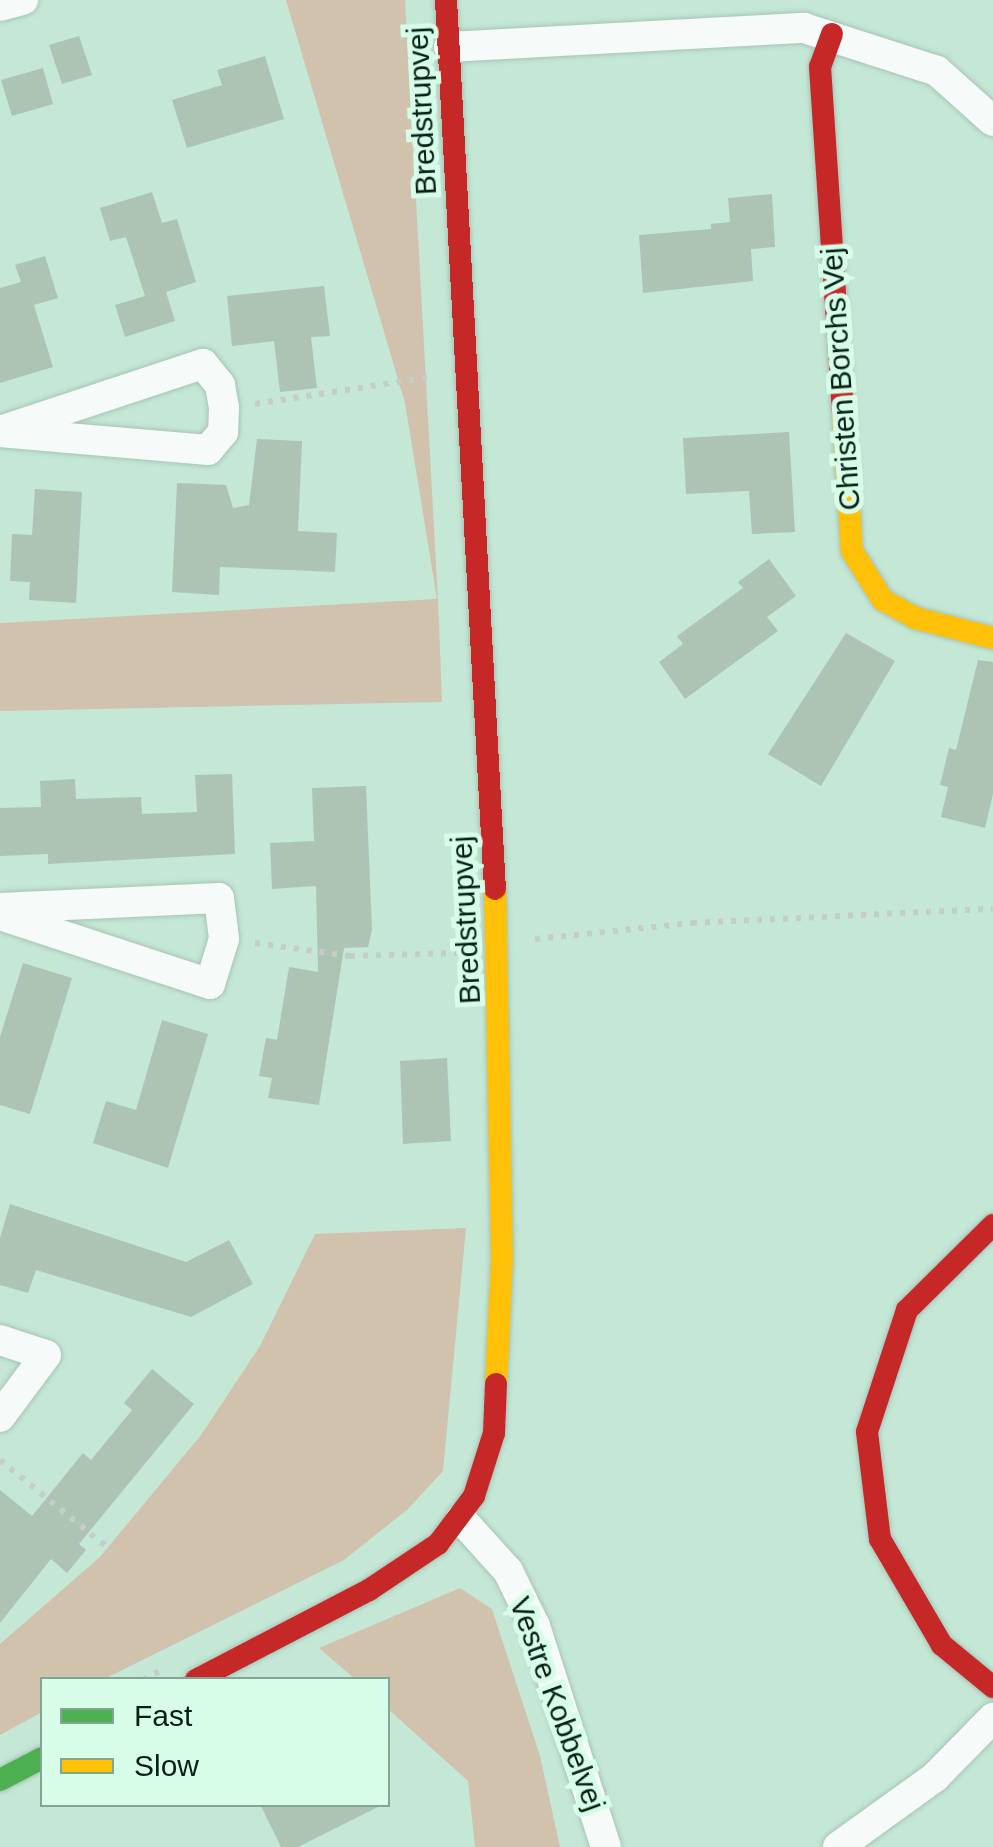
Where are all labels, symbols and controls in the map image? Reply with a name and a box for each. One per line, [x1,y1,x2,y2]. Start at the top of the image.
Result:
street label: Bredstrupvej [400,26,444,196]
street label: Christen Borchs Vej [814,246,868,512]
street label: Bredstrupvej [444,835,488,1005]
street label: Vestre Kobbelvej [502,1592,612,1816]
legend [40,1677,390,1807]
text: Fast [134,1699,192,1732]
text: Slow [134,1749,199,1782]

